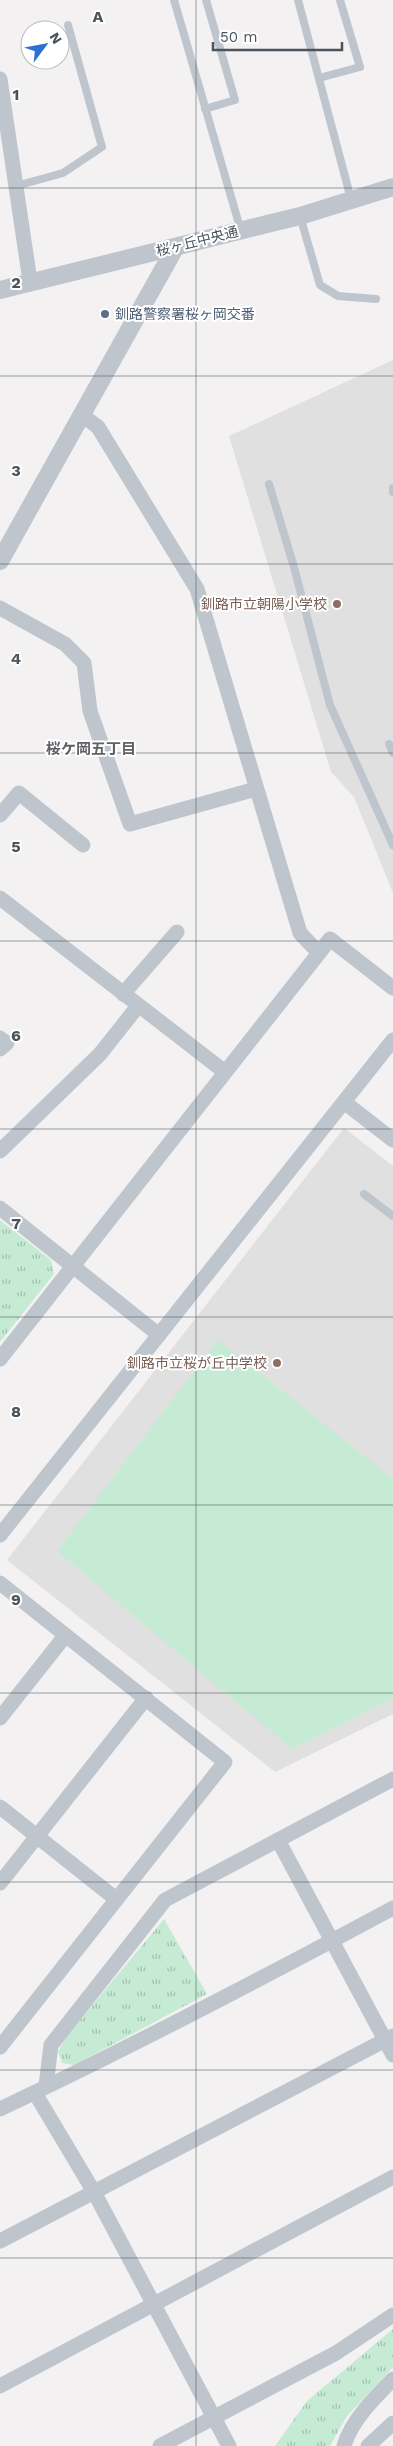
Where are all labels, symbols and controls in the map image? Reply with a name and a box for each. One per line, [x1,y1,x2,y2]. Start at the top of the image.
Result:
text: A [93,7,104,26]
north arrow [20,20,70,70]
scale bar [213,20,342,52]
text: 50 m [220,28,257,46]
text: N [46,29,66,47]
text: 1 [13,85,19,104]
street label: 桜ヶ丘中央通 [154,223,240,259]
text: 2 [11,273,21,292]
place label: 釧路警察署桜ヶ岡交番 [115,306,255,322]
marker: 釧路警察署桜ヶ岡交番 [99,308,111,320]
text: 3 [11,461,21,480]
place label: 釧路市立朝陽小学校 [201,596,327,612]
marker: 釧路市立朝陽小学校 [331,598,343,610]
text: 4 [11,649,21,668]
district label: 桜ケ岡五丁目 [46,740,136,758]
text: 5 [11,837,21,856]
text: 6 [11,1026,21,1045]
text: 7 [11,1214,21,1233]
place label: 釧路市立桜が丘中学校 [127,1355,267,1371]
marker: 釧路市立桜が丘中学校 [271,1357,283,1369]
text: 8 [11,1402,21,1421]
text: 9 [11,1590,21,1609]

